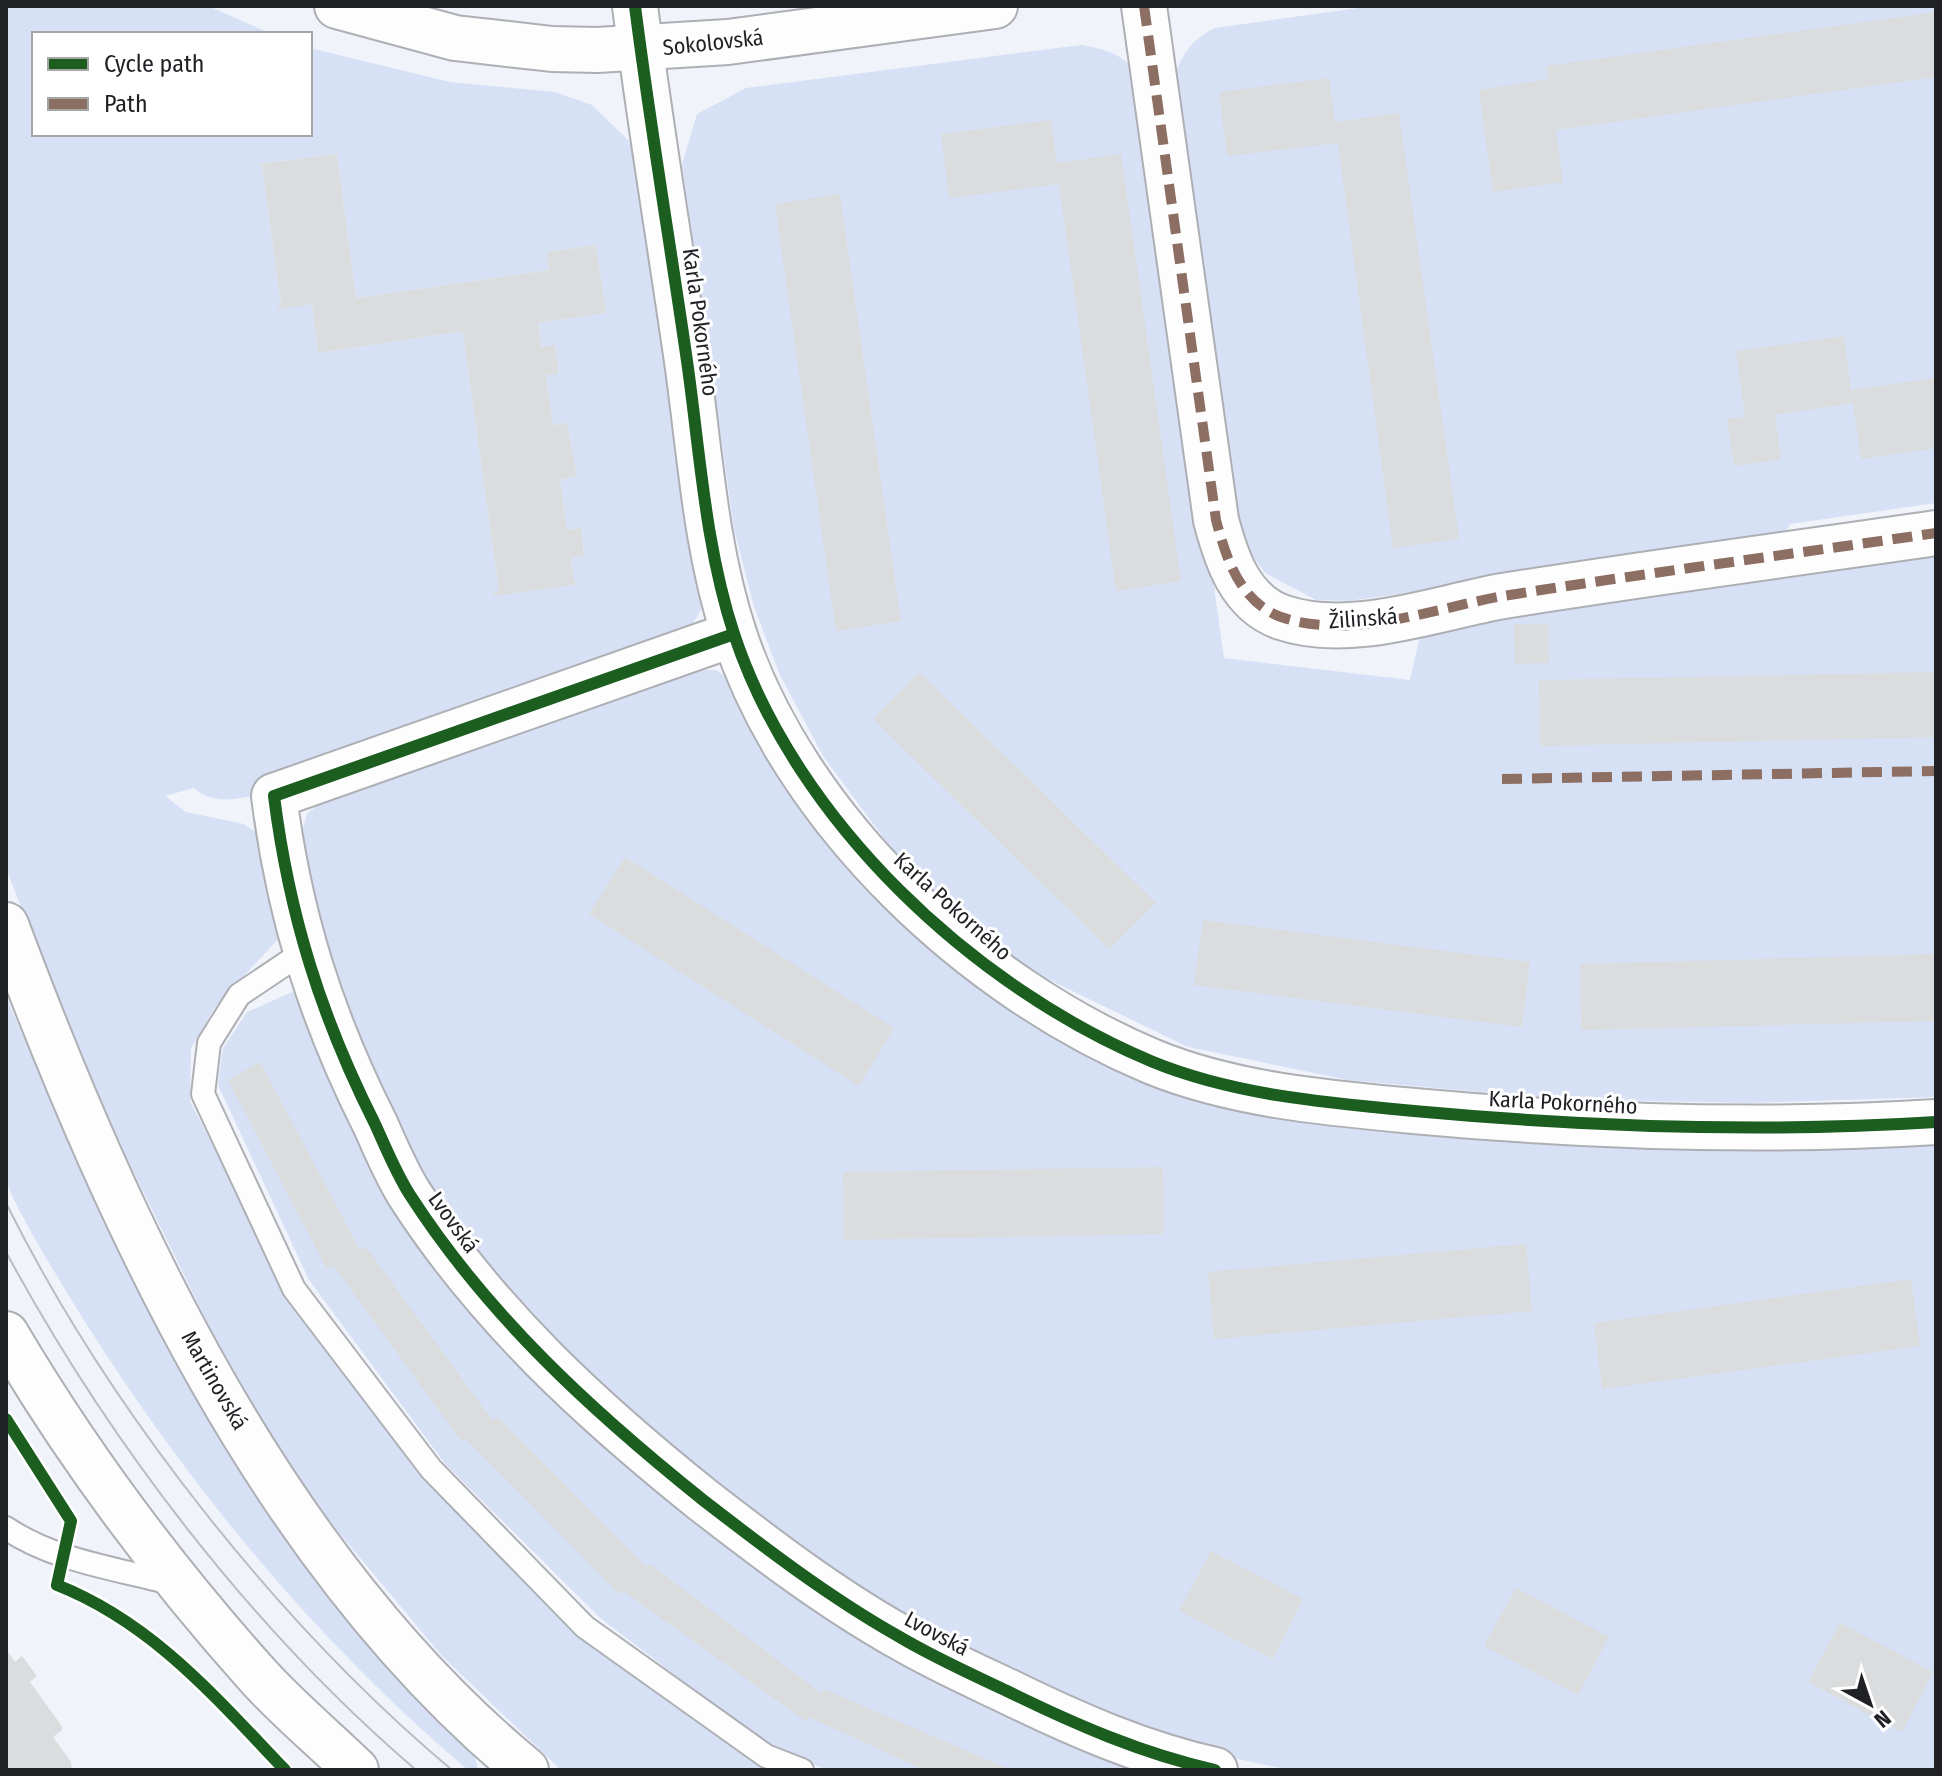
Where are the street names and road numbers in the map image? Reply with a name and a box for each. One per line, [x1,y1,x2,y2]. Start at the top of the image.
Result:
street label: Sokolovská [661,24,765,61]
street label: Karla Pokorného [677,246,724,398]
street label: Žilinská [1328,603,1398,634]
street label: Karla Pokorného [888,847,1017,966]
street label: Karla Pokorného [1488,1085,1638,1120]
street label: Lvovská [422,1186,485,1258]
street label: Martinovská [175,1326,254,1434]
street label: Lvovská [900,1605,974,1662]

